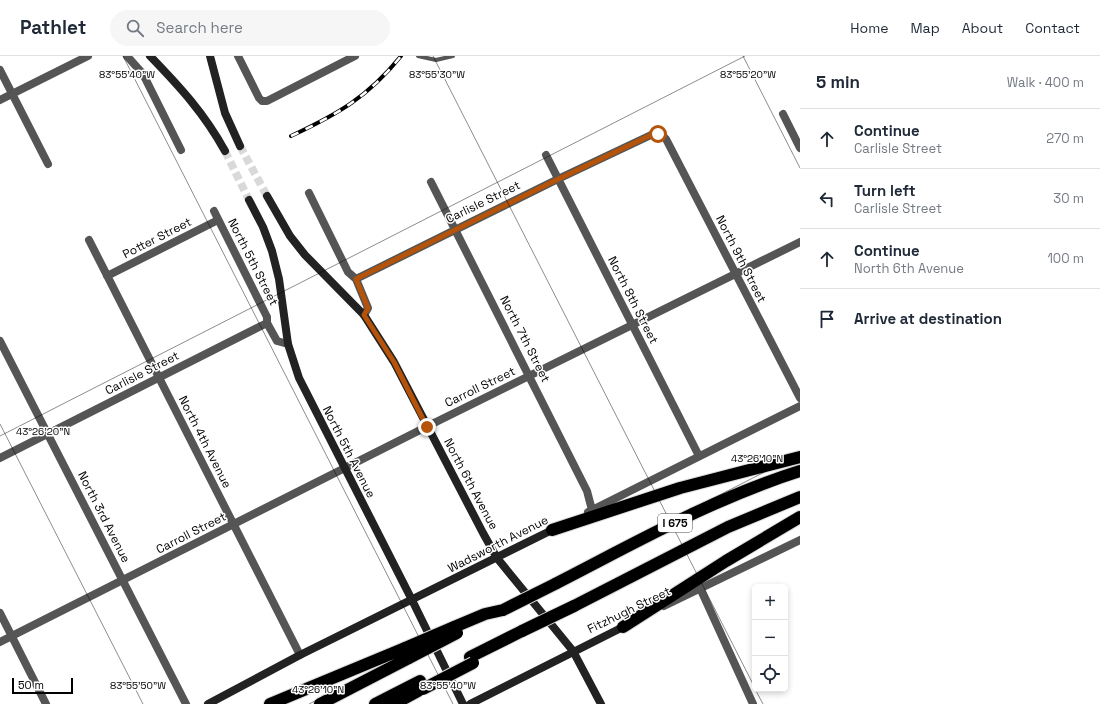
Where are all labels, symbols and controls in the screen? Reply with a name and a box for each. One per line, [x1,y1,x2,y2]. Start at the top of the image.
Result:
search box [110,10,390,46]
text: Pathlet [20,15,86,40]
icon: search [124,17,146,39]
text: Search here [156,18,243,37]
text: Home [850,19,888,37]
text: Map [910,19,940,37]
text: About [962,19,1003,37]
text: Contact [1025,19,1080,37]
text: 83°55'40"W [99,68,155,81]
text: 83°55'30"W [409,68,465,81]
text: 83°55'20"W [720,68,776,81]
text: 5 min [816,71,860,93]
text: Walk · 400 m [1007,74,1084,91]
text: Continue [854,121,920,140]
route start [649,125,667,143]
icon: ahead [816,128,838,150]
text: 270 m [1046,130,1084,147]
text: Carlisle Street [854,140,942,157]
street label: Carlisle Street [443,177,523,227]
text: Turn left [854,181,916,200]
icon: left [816,188,838,210]
text: 30 m [1053,190,1084,207]
text: Carlisle Street [854,200,942,217]
street label: North 9th Street [712,213,770,305]
street label: Potter Street [120,214,194,262]
street label: North 5th Street [224,216,282,308]
text: Continue [854,241,920,260]
icon: ahead [816,248,838,270]
text: 100 m [1047,250,1084,267]
street label: North 8th Street [604,254,662,346]
text: North 6th Avenue [854,260,964,277]
street label: North 7th Street [496,293,554,385]
icon: arrive [816,308,838,330]
text: Arrive at destination [854,309,1002,328]
street label: Carlisle Street [102,347,182,399]
street label: Carroll Street [442,363,518,411]
street label: North 4th Avenue [175,393,235,491]
street label: North 5th Avenue [319,403,379,501]
route end [418,418,436,436]
text: 43°26'20"N [16,425,70,438]
street label: North 6th Avenue [440,435,502,533]
text: 43°26'10"N [731,452,783,465]
street label: North 3rd Avenue [74,469,134,565]
street label: Carroll Street [153,509,229,557]
street label: Wadsworth Avenue [445,512,551,576]
road number: I 675 [658,514,692,532]
street label: Fitzhugh Street [585,583,673,637]
map controls [752,584,788,692]
button: + [752,584,788,620]
button: − [752,620,788,656]
button: locate [752,656,788,692]
scale bar [12,676,73,695]
text: 50 m [18,678,44,692]
text: 83°55'50"W [110,679,166,692]
text: 83°55'40"W [420,679,476,692]
text: 43°26'10"N [292,683,344,696]

